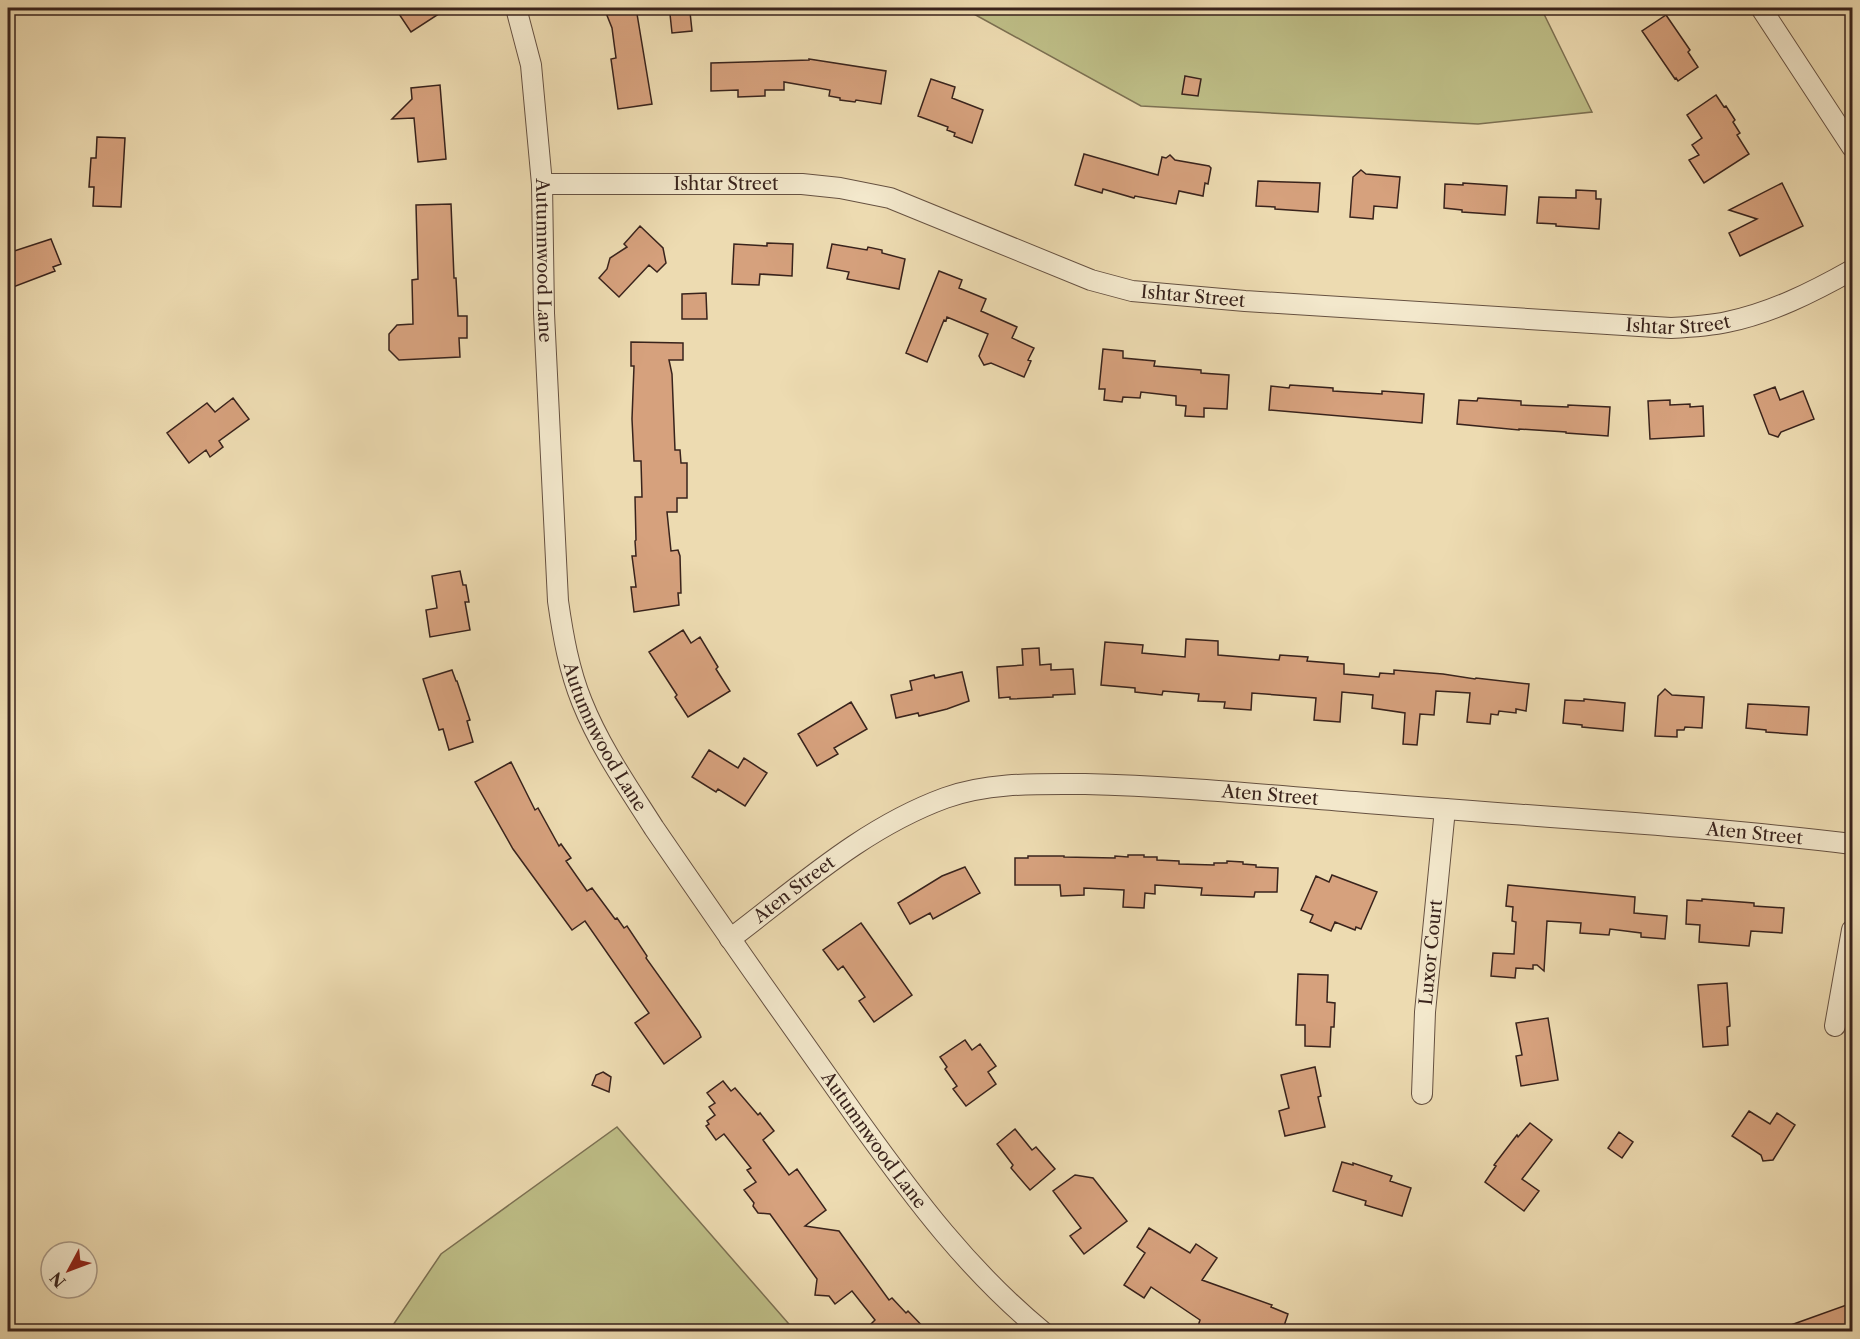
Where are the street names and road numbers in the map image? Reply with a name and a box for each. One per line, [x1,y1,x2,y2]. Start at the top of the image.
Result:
street label: Ishtar Street [674,173,779,195]
street label: Autumnwood Lane [531,177,556,343]
street label: Ishtar Street [1140,281,1247,312]
street label: Ishtar Street [1625,310,1733,339]
street label: Autumnwood Lane [559,659,651,815]
street label: Aten Street [1220,780,1320,810]
street label: Aten Street [1704,818,1804,849]
street label: Aten Street [748,851,840,928]
street label: Luxor Court [1415,898,1447,1006]
street label: Autumnwood Lane [816,1066,931,1213]

